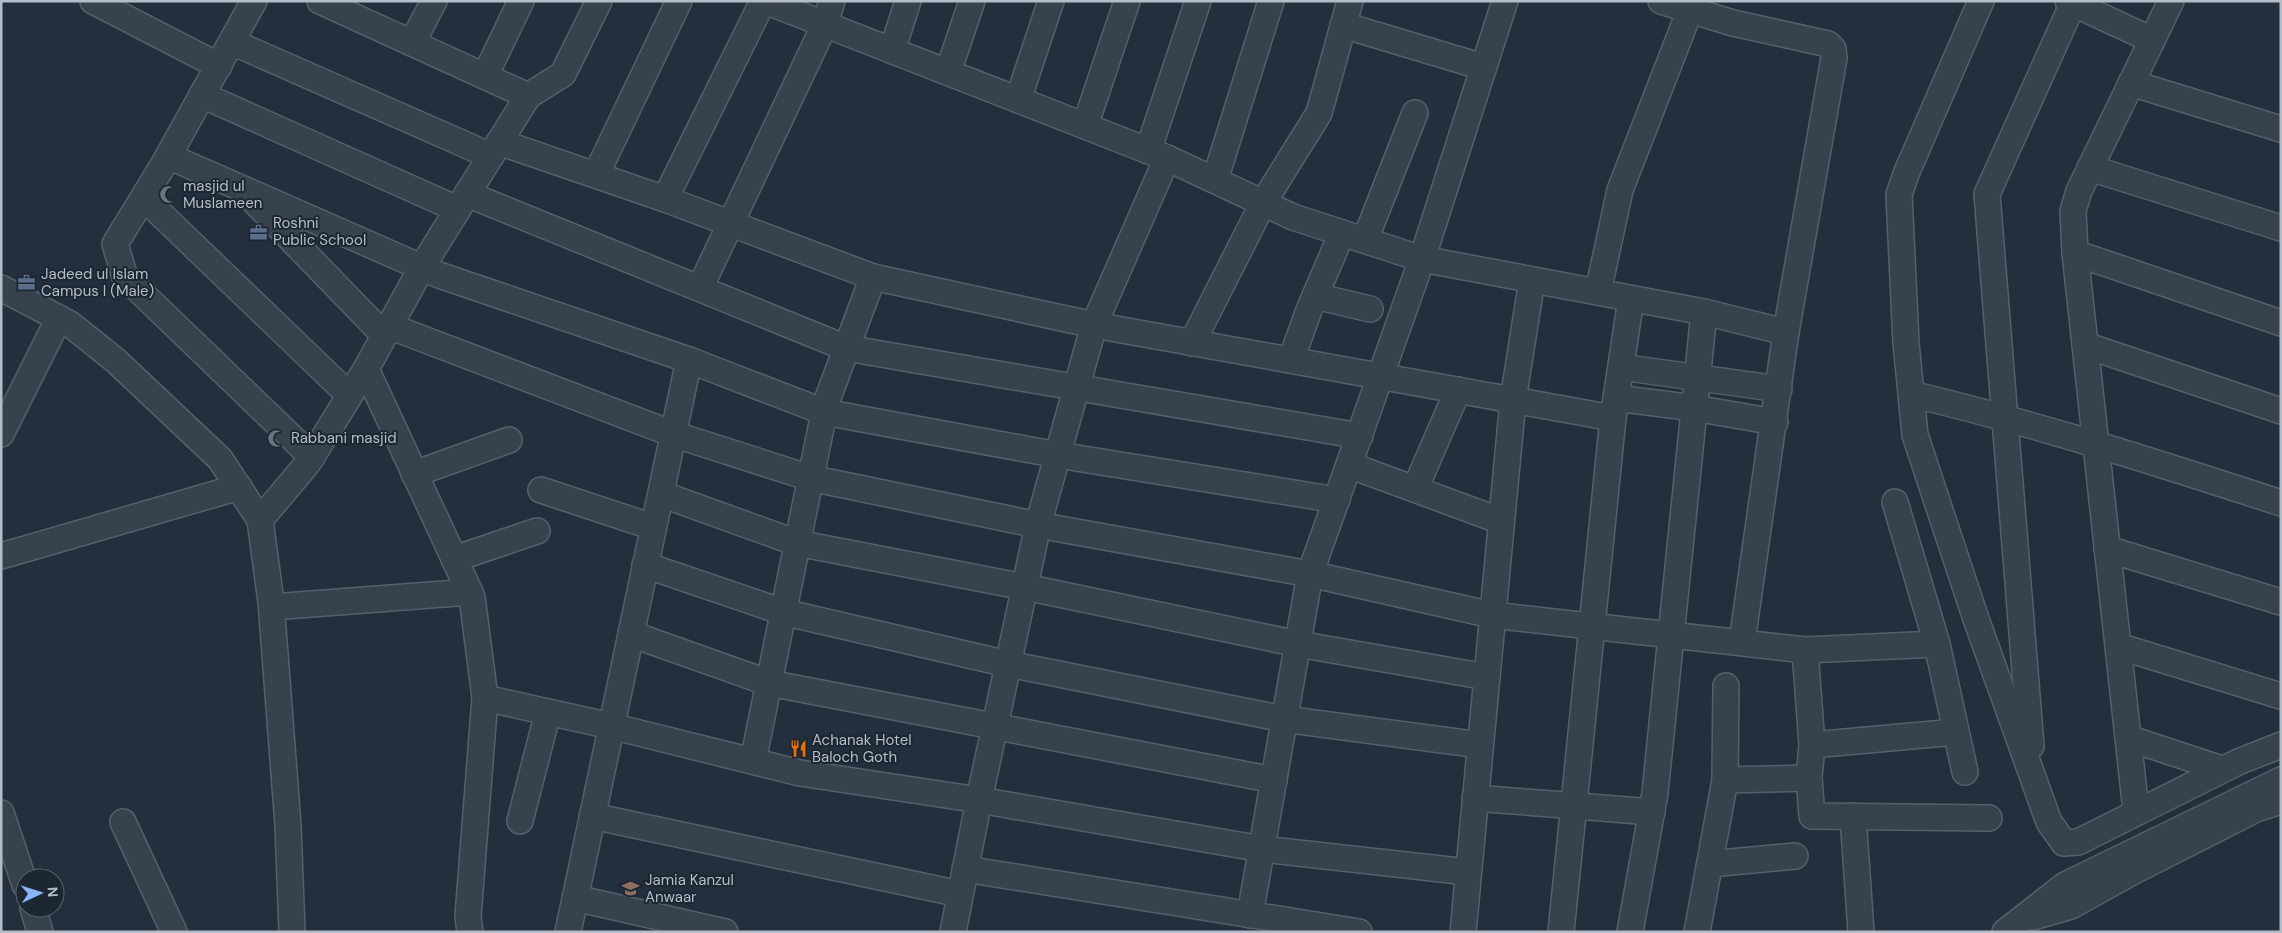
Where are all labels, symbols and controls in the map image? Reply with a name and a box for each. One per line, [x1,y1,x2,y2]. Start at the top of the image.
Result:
place label: masjid ul Muslameen [183,176,262,213]
mosque icon: masjid ul Muslameen [159,185,179,205]
place label: Roshni Public School [273,213,366,250]
office icon: Roshni Public School [249,222,269,242]
place label: Jadeed ul Islam Campus I (Male) [41,264,154,301]
office icon: Jadeed ul Islam Campus I (Male) [17,273,37,293]
mosque icon: Rabbani masjid [267,428,287,448]
place label: Rabbani masjid [291,428,397,448]
place label: Achanak Hotel Baloch Goth [812,730,912,767]
restaurant icon: Achanak Hotel Baloch Goth [788,739,808,759]
north arrow [15,868,65,918]
place label: Jamia Kanzul Anwaar [645,870,734,907]
school or university icon: Jamia Kanzul Anwaar [621,879,641,899]
text: N [44,886,62,898]

